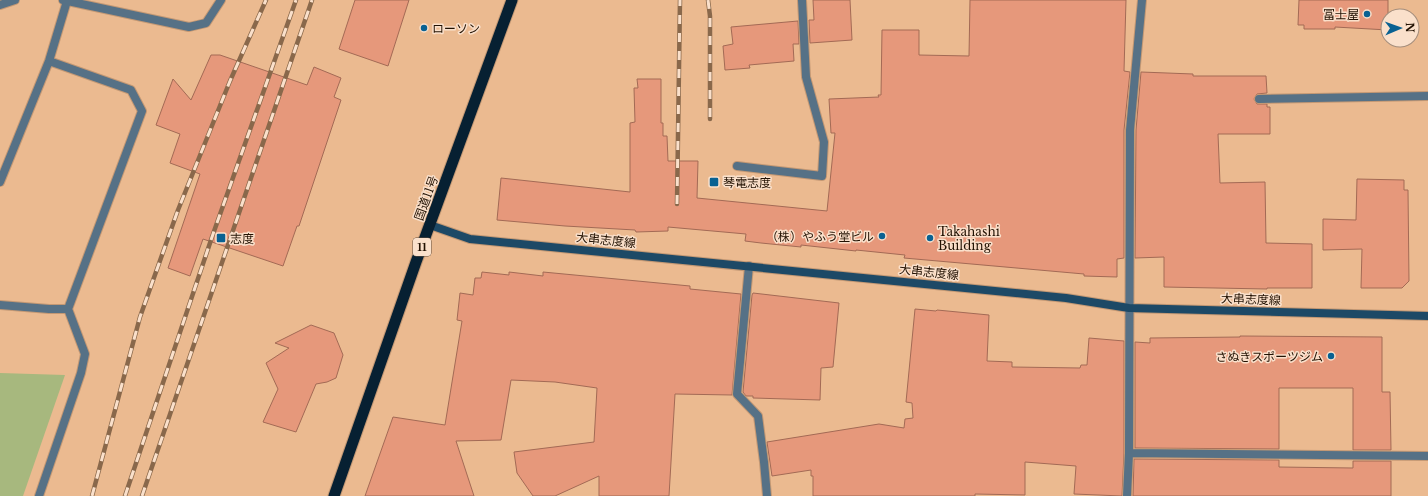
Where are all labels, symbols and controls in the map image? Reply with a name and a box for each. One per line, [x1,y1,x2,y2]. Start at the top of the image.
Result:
place label: 冨士屋 [1323,7,1359,22]
north arrow [1380,8,1420,48]
marker: 冨士屋 [1362,9,1372,19]
place label: ローソン [432,21,480,36]
text: N [1403,22,1417,34]
marker: ローソン [419,23,429,33]
street label: 国道11号 [411,173,441,223]
place label: 琴電志度 [723,175,771,190]
marker: 琴電志度 [708,176,720,188]
place label: Takahashi Building [938,224,1000,253]
street label: 大串志度線 [575,229,637,251]
place label: （株）やふう堂ビル [766,229,874,244]
place label: 志度 [230,231,254,246]
marker: （株）やふう堂ビル [877,231,887,241]
marker: 志度 [215,232,227,244]
marker: Takahashi Building [925,233,935,243]
road number: 11 [413,238,431,256]
street label: 大串志度線 [898,261,960,283]
street label: 大串志度線 [1221,290,1281,308]
place label: さぬきスポーツジム [1215,349,1323,364]
marker: さぬきスポーツジム [1326,351,1336,361]

